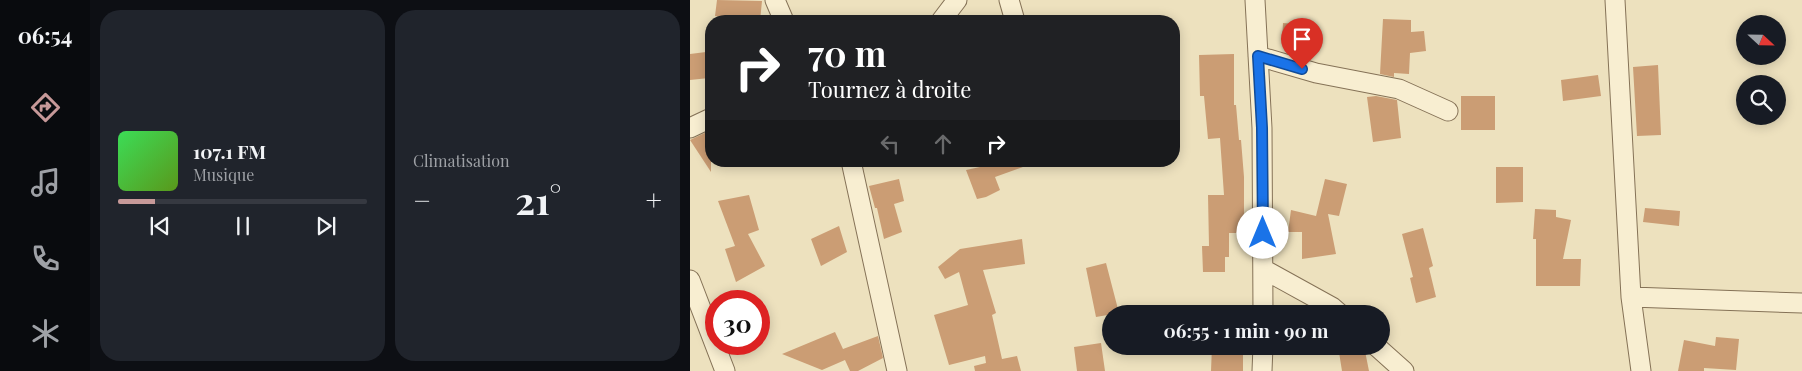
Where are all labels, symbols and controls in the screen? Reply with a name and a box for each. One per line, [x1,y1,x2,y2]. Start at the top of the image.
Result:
north arrow [1736,15,1786,65]
map controls [1736,15,1786,125]
pin [1281,18,1323,69]
text: 06:54 [18,20,72,50]
icon: arrive [1288,25,1316,53]
text: 70 m [808,29,886,76]
icon: right [725,35,790,100]
text: Tournez à droite [808,74,971,104]
button: search [1736,75,1786,125]
icon: directions [28,90,63,125]
icon: left [876,130,904,158]
icon: ahead [929,130,957,158]
icon: right [982,130,1010,158]
text: 107.1 FM [193,138,266,164]
text: Climatisation [413,150,510,171]
text: Musique [193,164,254,185]
icon: music [28,165,63,200]
text: 21° [515,174,561,225]
text: − [413,181,431,218]
text: + [646,181,662,218]
position arrow [1236,206,1288,258]
icon: previous [146,212,174,240]
icon: pause [229,212,257,240]
icon: next [312,212,340,240]
icon: phone [28,241,63,276]
speed limit sign: 30 [705,290,770,355]
icon: climate [28,316,63,351]
text: 06:55 · 1 min · 90 m [1164,317,1328,343]

